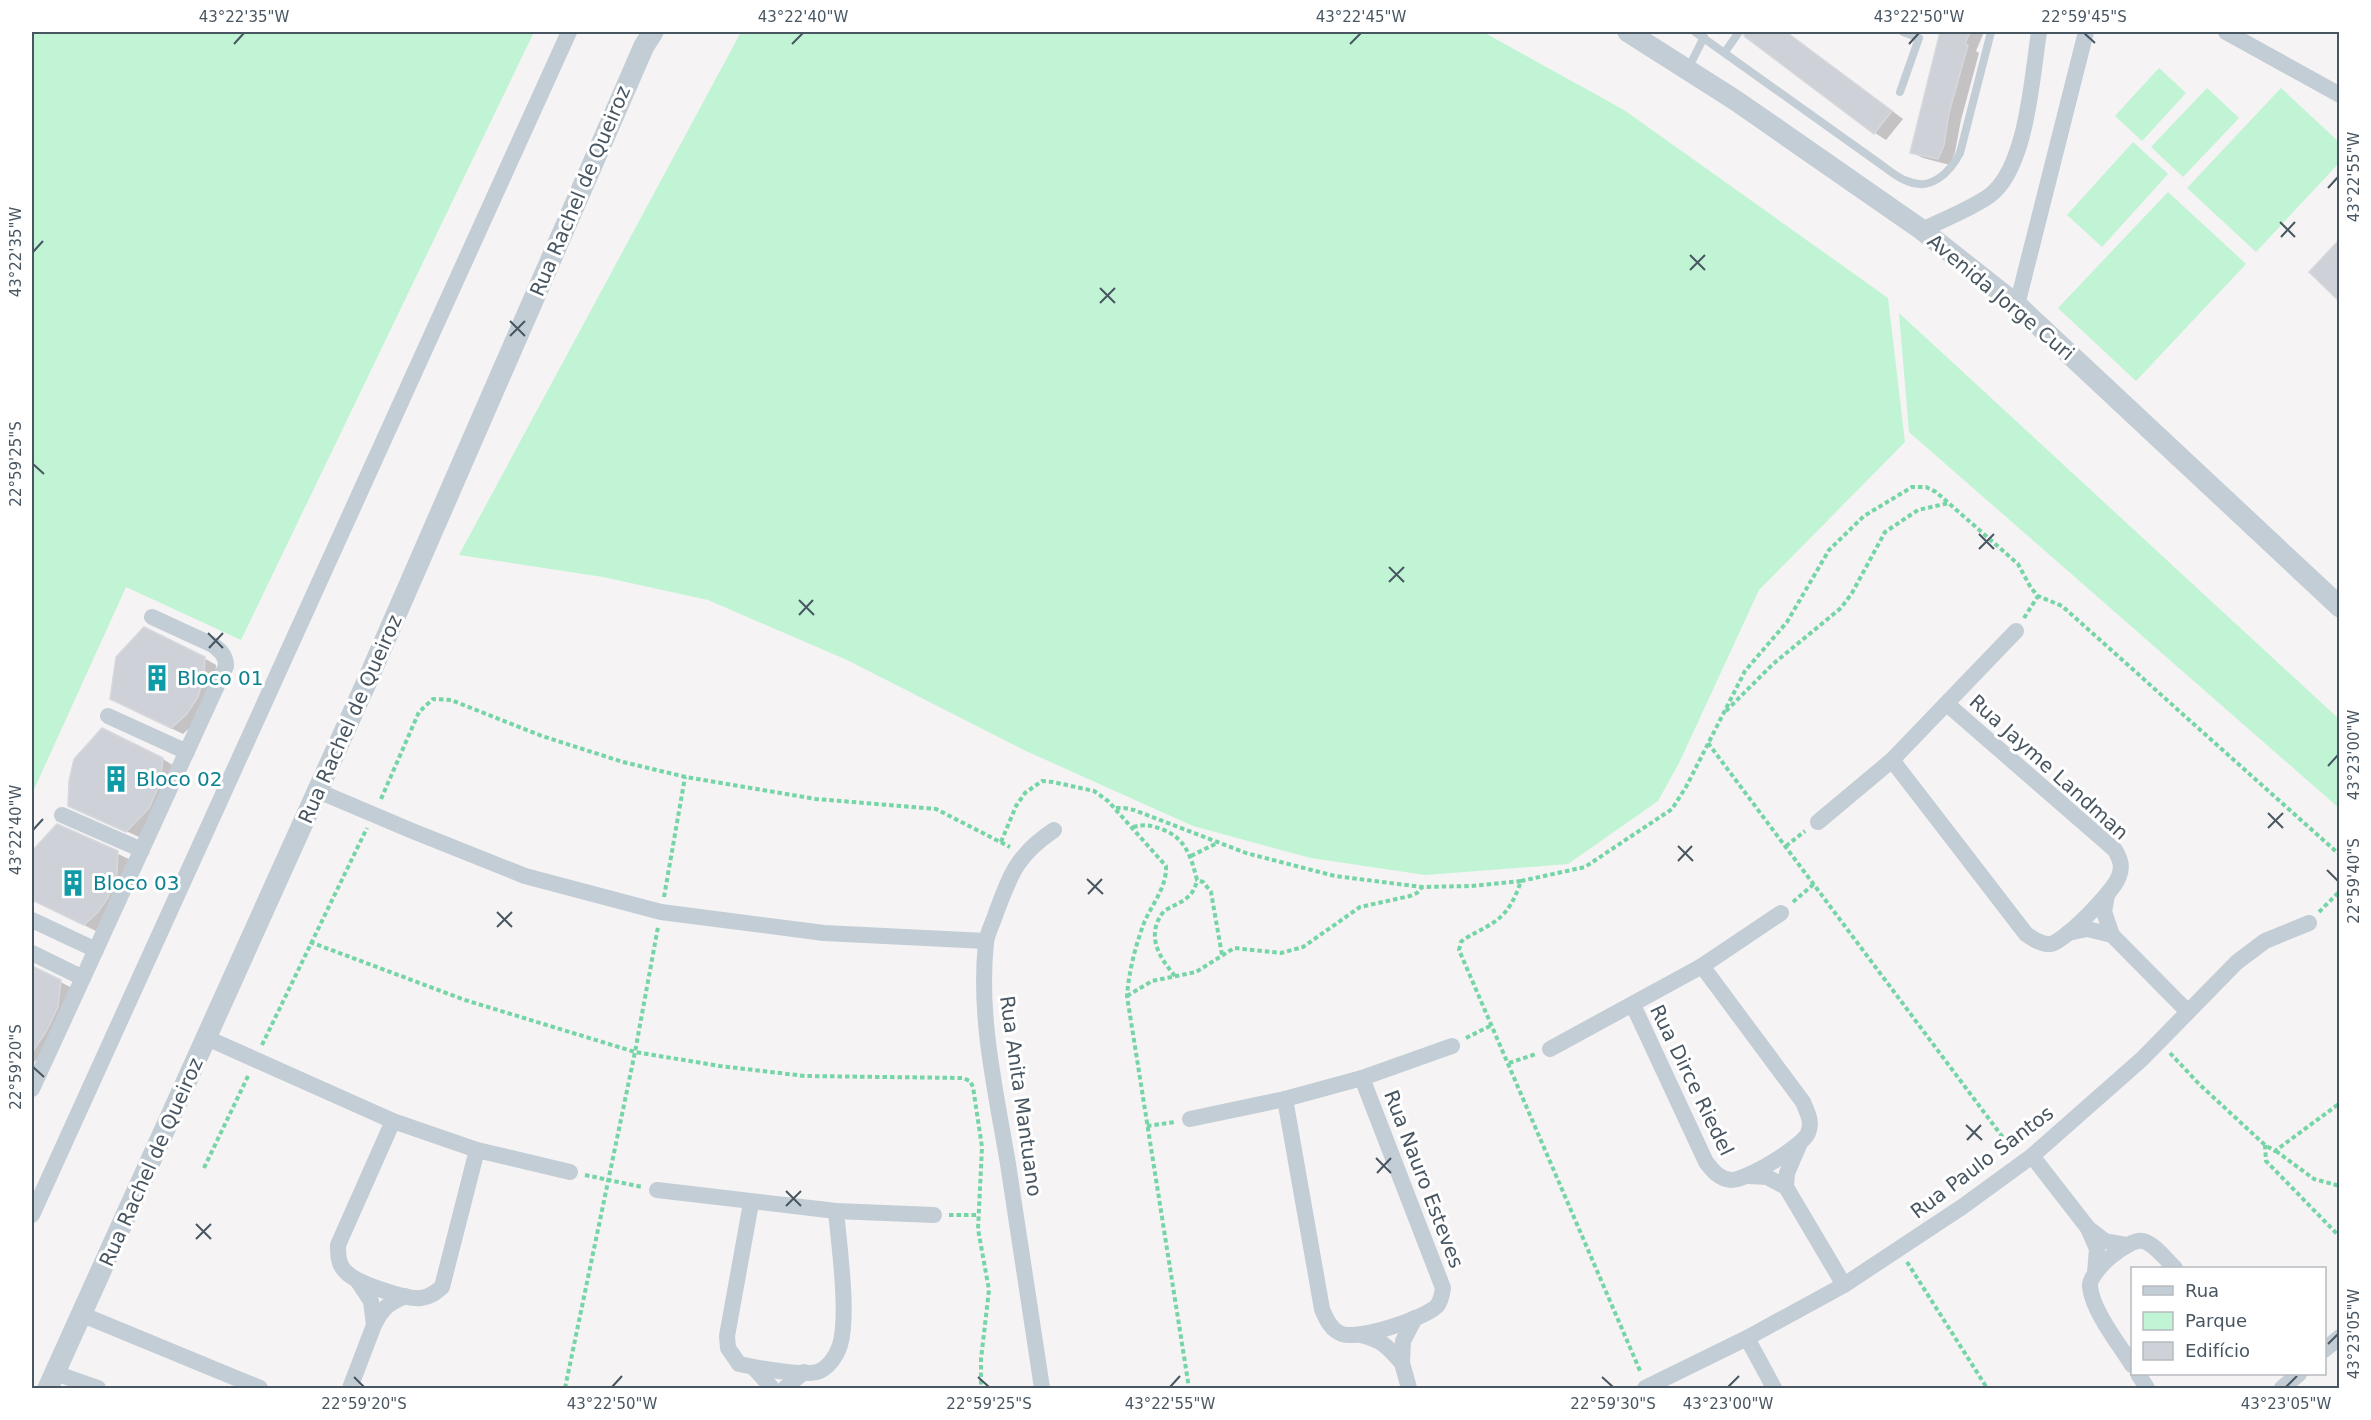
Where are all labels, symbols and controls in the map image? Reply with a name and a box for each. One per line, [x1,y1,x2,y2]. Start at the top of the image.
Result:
text: 43°22'35"W [199,8,289,26]
text: 43°22'40"W [758,8,848,26]
text: 43°22'45"W [1316,8,1406,26]
text: 43°22'50"W [1874,8,1964,26]
text: 22°59'45"S [2041,8,2127,26]
street label: Rua Rachel de Queiroz [525,82,635,300]
text: 43°22'55"W [2345,132,2363,222]
text: 43°22'35"W [7,207,25,297]
street label: Avenida Jorge Curi [1923,229,2079,365]
text: 22°59'25"S [7,421,25,507]
street label: Rua Rachel de Queiroz [293,611,407,827]
building icon: Bloco 01 [142,663,172,693]
place label: Bloco 01 [177,666,264,690]
street label: Rua Jayme Landman [1965,689,2133,845]
text: 43°23'00"W [2345,710,2363,800]
building icon: Bloco 02 [101,764,131,794]
place label: Bloco 02 [136,767,223,791]
text: 43°22'40"W [7,785,25,875]
text: 22°59'40"S [2345,838,2363,924]
building icon: Bloco 03 [58,868,88,898]
place label: Bloco 03 [93,871,180,895]
street label: Rua Anita Mantuano [995,994,1047,1198]
street label: Rua Dirce Riedel [1645,1001,1739,1159]
text: 22°59'20"S [7,1024,25,1110]
street label: Rua Rachel de Queiroz [94,1054,208,1270]
street label: Rua Nauro Esteves [1379,1087,1469,1271]
street label: Rua Paulo Santos [1906,1100,2058,1224]
legend [2131,1267,2326,1375]
text: Rua [2185,1280,2219,1301]
text: 43°23'05"W [2345,1289,2363,1379]
text: Parque [2185,1310,2247,1331]
text: Edifício [2185,1340,2250,1361]
text: 22°59'20"S [321,1395,407,1413]
text: 43°22'50"W [567,1395,657,1413]
text: 22°59'25"S [946,1395,1032,1413]
text: 43°22'55"W [1125,1395,1215,1413]
text: 22°59'30"S [1570,1395,1656,1413]
text: 43°23'00"W [1683,1395,1773,1413]
text: 43°23'05"W [2241,1395,2331,1413]

